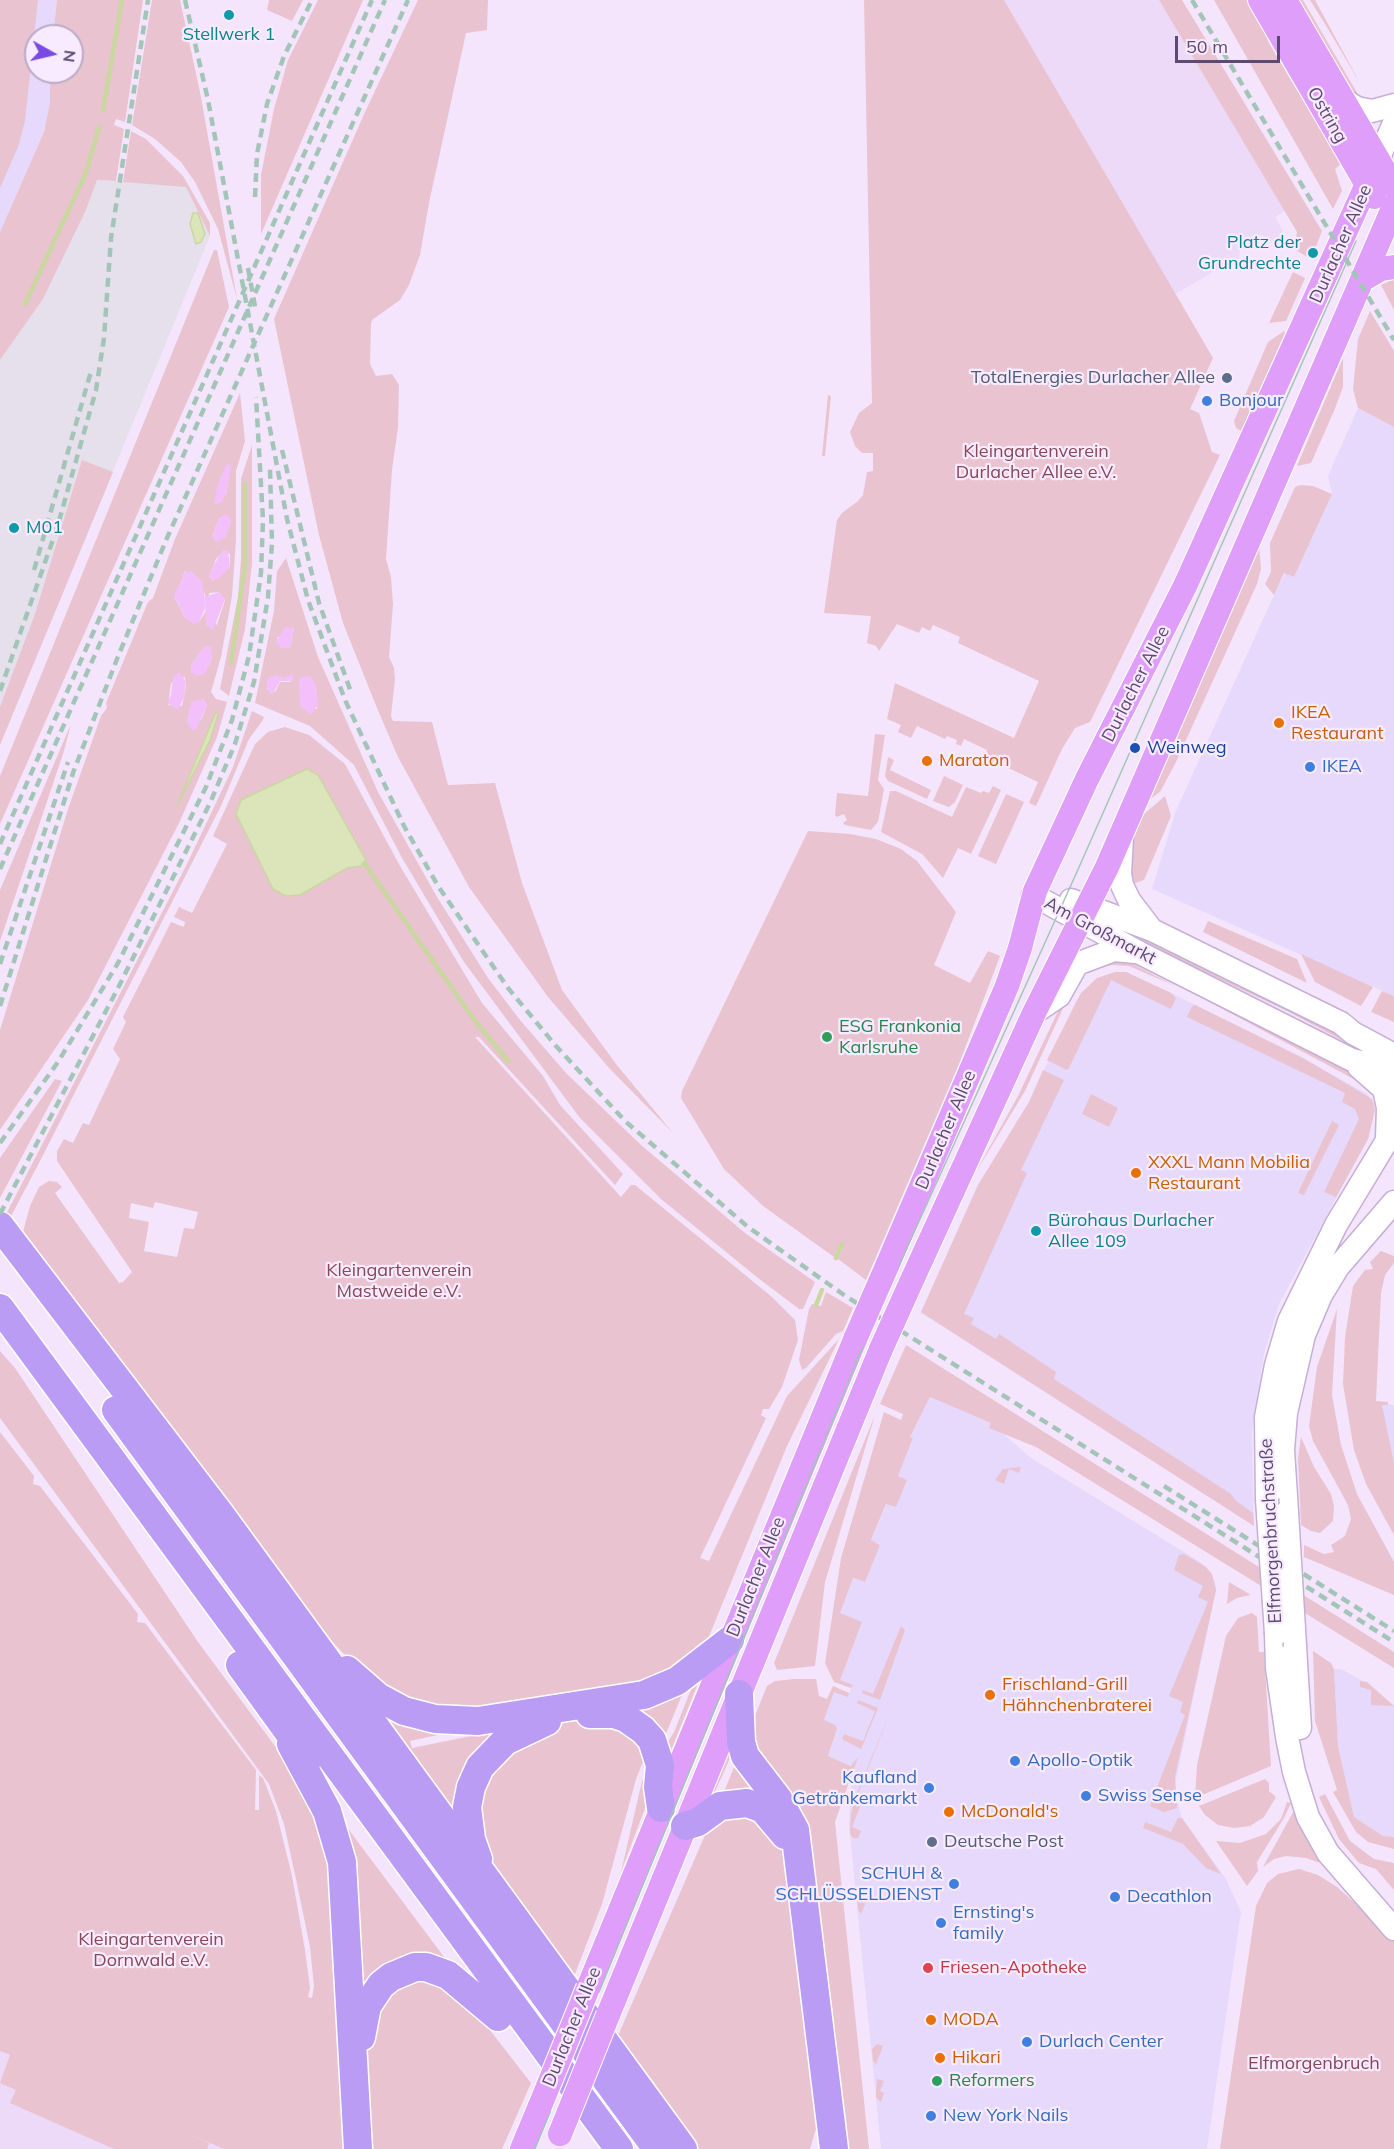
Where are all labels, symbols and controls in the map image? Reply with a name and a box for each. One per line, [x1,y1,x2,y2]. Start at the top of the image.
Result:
marker: Stellwerk 1 [222,8,236,22]
north arrow [24,24,84,84]
place label: Stellwerk 1 [183,24,275,46]
scale bar [1178,24,1283,62]
text: 50 m [1186,35,1228,58]
text: N [59,49,81,64]
street label: Ostring [1302,83,1352,147]
street label: Durlacher Allee [1305,181,1377,307]
place label: Platz der Grundrechte [1198,232,1301,274]
marker: Platz der Grundrechte [1306,246,1320,260]
place label: TotalEnergies Durlacher Allee [971,367,1215,389]
marker: TotalEnergies Durlacher Allee [1220,371,1234,385]
place label: Bonjour [1219,390,1284,412]
marker: Bonjour [1200,394,1214,408]
park label: Kleingartenverein Durlacher Allee e.V. [956,441,1116,484]
place label: M01 [26,517,63,539]
marker: M01 [7,521,21,535]
street label: Durlacher Allee [1097,622,1175,746]
place label: IKEA Restaurant [1291,702,1383,744]
marker: IKEA Restaurant [1272,716,1286,730]
place label: Weinweg [1147,737,1227,759]
marker: Weinweg [1128,741,1142,755]
place label: Maraton [939,750,1010,772]
marker: Maraton [920,754,934,768]
place label: IKEA [1322,756,1362,778]
marker: IKEA [1303,760,1317,774]
street label: Am Großmarkt [1040,892,1160,970]
place label: ESG Frankonia Karlsruhe [839,1016,961,1058]
marker: ESG Frankonia Karlsruhe [820,1030,834,1044]
street label: Durlacher Allee [911,1067,981,1193]
place label: XXXL Mann Mobilia Restaurant [1148,1152,1310,1194]
marker: XXXL Mann Mobilia Restaurant [1129,1166,1143,1180]
place label: Bürohaus Durlacher Allee 109 [1048,1210,1214,1252]
marker: Bürohaus Durlacher Allee 109 [1029,1224,1043,1238]
park label: Kleingartenverein Mastweide e.V. [326,1260,472,1302]
street label: Elfmorgenbruchstraße [1255,1438,1287,1624]
street label: Durlacher Allee [722,1514,790,1640]
place label: Frischland-Grill Hähnchenbraterei [1002,1674,1152,1716]
marker: Frischland-Grill Hähnchenbraterei [983,1688,997,1702]
place label: Apollo-Optik [1027,1750,1133,1772]
marker: Apollo-Optik [1008,1754,1022,1768]
place label: Kaufland Getränkemarkt [793,1767,917,1810]
marker: Kaufland Getränkemarkt [922,1781,936,1795]
place label: Swiss Sense [1098,1785,1202,1807]
marker: Swiss Sense [1079,1789,1093,1803]
place label: McDonald's [961,1801,1058,1823]
marker: McDonald's [942,1805,956,1819]
place label: Deutsche Post [944,1831,1064,1853]
marker: Deutsche Post [925,1835,939,1849]
place label: SCHUH & SCHLÜSSELDIENST [775,1863,942,1906]
marker: SCHUH & SCHLÜSSELDIENST [947,1877,961,1891]
place label: Decathlon [1127,1886,1212,1908]
marker: Decathlon [1108,1890,1122,1904]
place label: Ernsting's family [953,1902,1034,1944]
marker: Ernsting's family [934,1916,948,1930]
park label: Kleingartenverein Dornwald e.V. [78,1929,224,1972]
place label: Friesen-Apotheke [940,1957,1087,1979]
marker: Friesen-Apotheke [921,1961,935,1975]
street label: Durlacher Allee [538,1964,606,2090]
place label: MODA [943,2009,999,2031]
marker: MODA [924,2013,938,2027]
place label: Durlach Center [1039,2031,1163,2053]
marker: Durlach Center [1020,2035,1034,2049]
place label: Hikari [952,2047,1001,2069]
marker: Hikari [933,2051,947,2065]
park label: Elfmorgenbruch [1248,2053,1380,2075]
place label: Reformers [949,2070,1035,2092]
marker: Reformers [930,2074,944,2088]
place label: New York Nails [943,2105,1068,2127]
marker: New York Nails [924,2109,938,2123]

